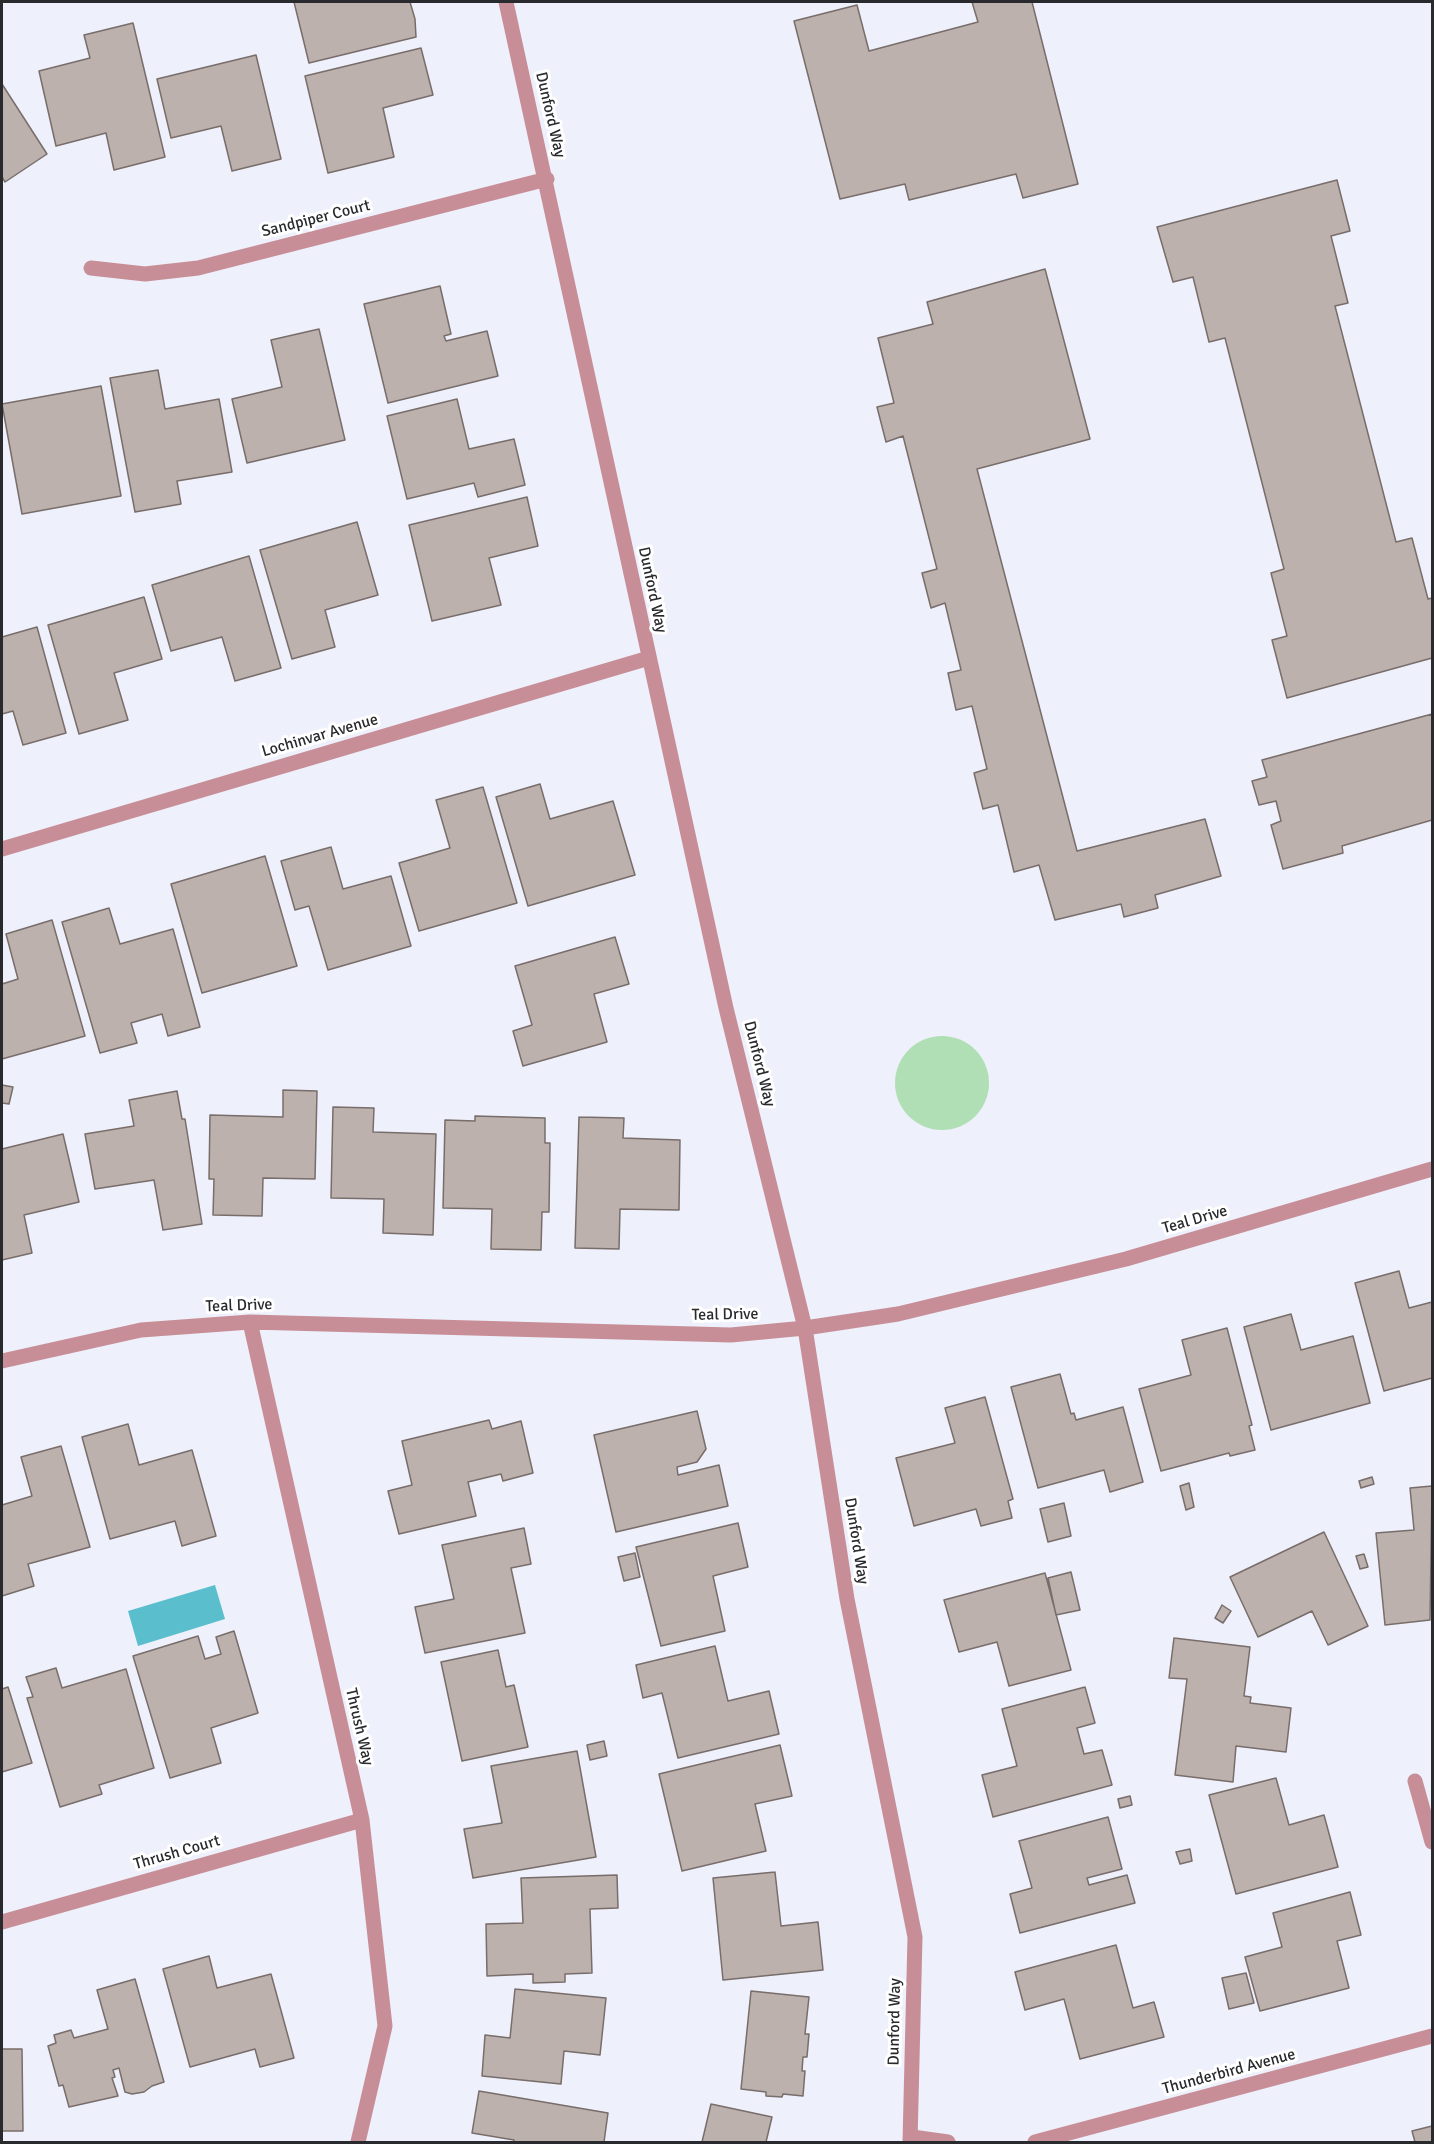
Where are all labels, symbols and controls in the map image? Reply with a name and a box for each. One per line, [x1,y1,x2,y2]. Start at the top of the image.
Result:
street label: Dunford Way [531,70,569,160]
street label: Sandpiper Court [260,196,372,242]
street label: Dunford Way [634,545,670,635]
street label: Lochinvar Avenue [260,710,380,762]
street label: Dunford Way [739,1019,779,1109]
street label: Teal Drive [1160,1202,1230,1238]
street label: Teal Drive [205,1295,273,1317]
street label: Teal Drive [692,1305,758,1325]
street label: Dunford Way [840,1496,872,1586]
street label: Thrush Way [341,1686,377,1768]
street label: Thrush Court [132,1832,222,1874]
street label: Dunford Way [885,1978,905,2066]
street label: Thunderbird Avenue [1160,2045,1298,2099]

